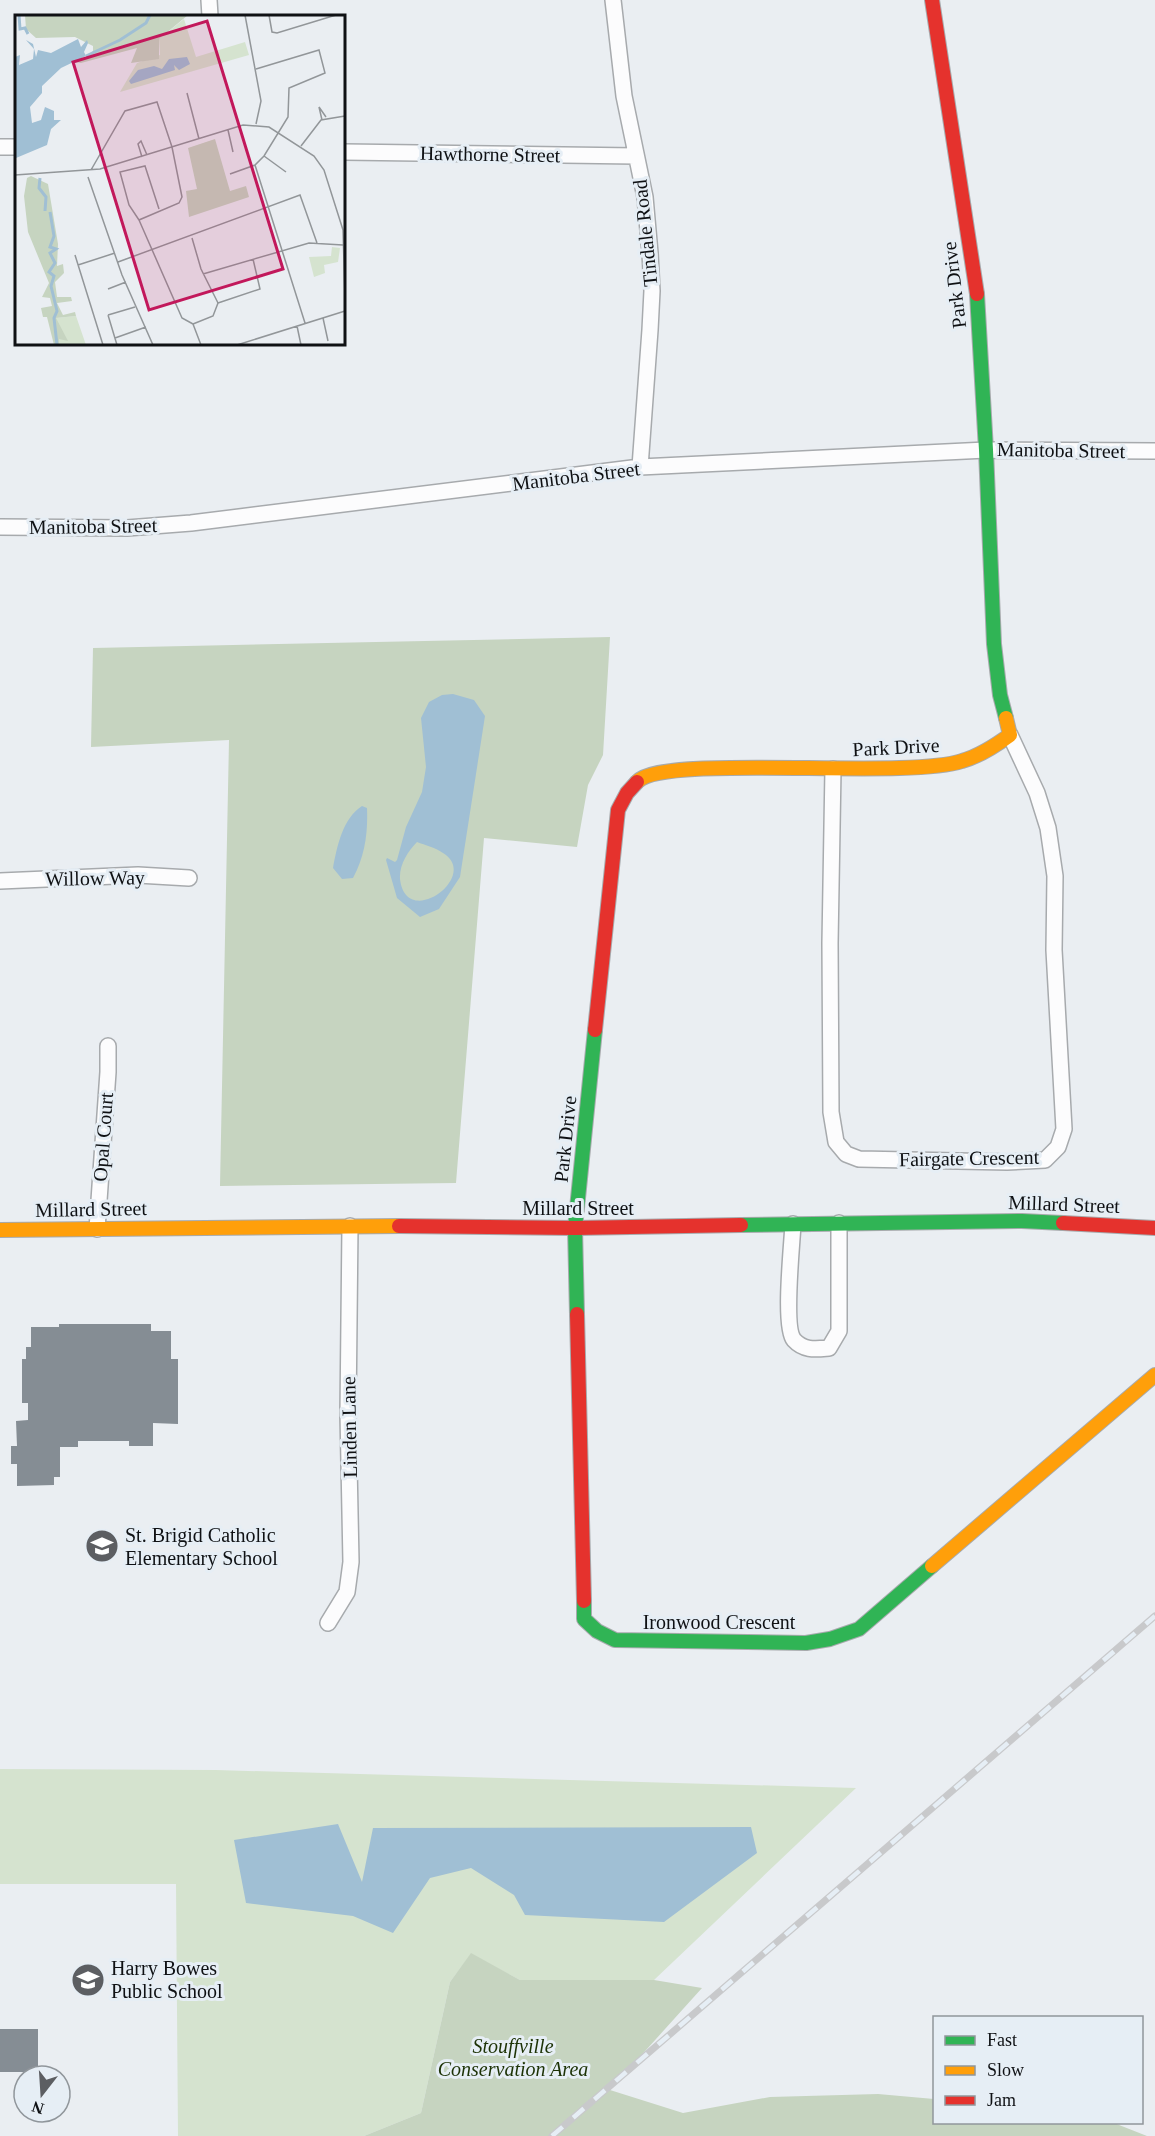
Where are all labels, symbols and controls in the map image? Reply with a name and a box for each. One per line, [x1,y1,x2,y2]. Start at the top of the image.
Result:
inset map [15,15,345,345]
street label: Hawthorne Street [420,142,561,166]
street label: Tindale Road [628,178,662,288]
street label: Park Drive [938,240,970,330]
street label: Manitoba Street [997,438,1126,462]
street label: Manitoba Street [511,457,641,495]
street label: Manitoba Street [29,514,158,538]
street label: Park Drive [852,734,940,760]
street label: Willow Way [45,866,145,891]
street label: Opal Court [89,1091,118,1182]
street label: Park Drive [550,1094,581,1184]
street label: Fairgate Crescent [899,1146,1040,1171]
street label: Millard Street [1008,1191,1121,1217]
street label: Millard Street [35,1197,147,1221]
street label: Millard Street [522,1197,634,1219]
street label: Linden Lane [337,1376,361,1478]
place label: St. Brigid Catholic Elementary School [125,1524,278,1570]
school or university icon: St. Brigid Catholic Elementary School [84,1528,120,1564]
street label: Ironwood Crescent [643,1611,796,1633]
place label: Harry Bowes Public School [111,1957,223,2002]
school or university icon: Harry Bowes Public School [70,1962,106,1998]
legend [933,2016,1143,2124]
text: Fast [987,2030,1017,2050]
park label: Stouffville Conservation Area [438,2035,588,2080]
text: Slow [987,2060,1024,2080]
north arrow [12,2064,72,2124]
text: Jam [987,2090,1016,2110]
text: N [29,2098,46,2118]

